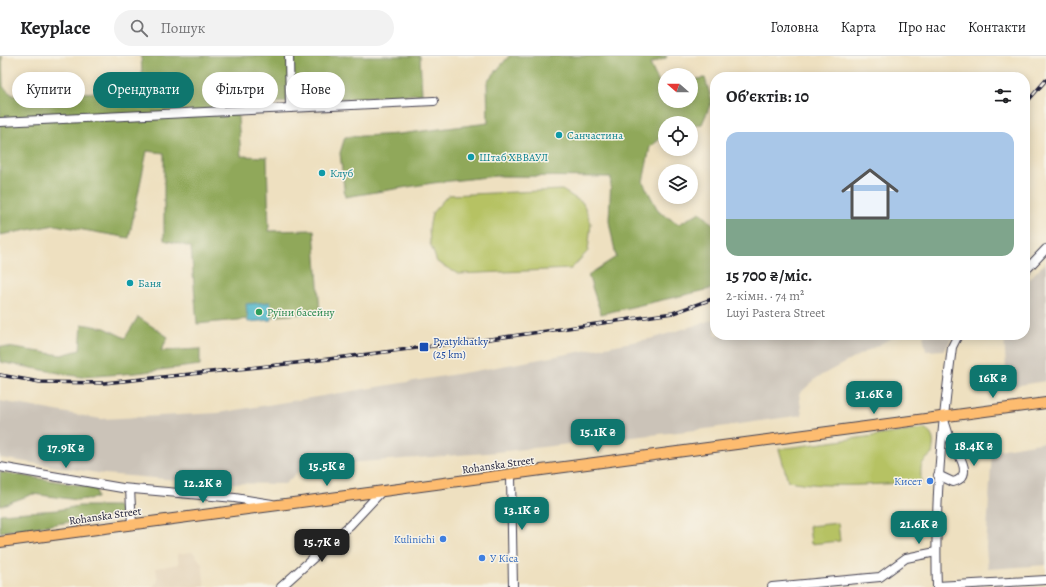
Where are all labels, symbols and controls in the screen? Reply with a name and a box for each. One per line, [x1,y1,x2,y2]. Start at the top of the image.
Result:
search box [114,10,394,46]
text: Keyplace [20,15,90,41]
icon: search [128,17,150,39]
text: Пошук [160,18,205,38]
text: Головна [770,18,819,37]
text: Карта [841,18,876,37]
text: Про нас [898,18,946,37]
text: Контакти [968,18,1026,37]
north arrow [658,68,698,108]
map controls [658,68,698,204]
chip: Купити [12,72,85,108]
chip: Орендувати [93,72,194,108]
chip: Фільтри [202,72,278,108]
chip: Нове [286,72,345,108]
text: Об’єктів: 10 [726,85,809,108]
icon: filters [992,85,1014,107]
button: locate [658,116,698,156]
place label: Санчастина [567,128,624,143]
marker: Санчастина [554,130,564,140]
place label: Штаб ХВВАУЛ [479,150,548,165]
marker: Штаб ХВВАУЛ [466,152,476,162]
icon: home [834,158,906,230]
button: layers [658,164,698,204]
place label: Клуб [330,166,353,181]
marker: Клуб [317,168,327,178]
text: 15 700 ₴/міс. [726,264,812,287]
place label: Баня [138,276,161,291]
marker: Баня [125,278,135,288]
text: 2-кімн. · 74 m² [726,287,804,304]
text: Luyi Pastera Street [726,304,825,321]
place label: Руїни басейну [267,305,336,320]
marker: Руїни басейну [254,307,264,317]
place label: Pyatykhatky (25 km) [433,334,488,362]
marker: Pyatykhatky (25 km) [418,341,430,353]
pin: 16K ₴ [965,365,1021,399]
text: 16K ₴ [979,369,1007,386]
pin: 31.6K ₴ [837,381,911,415]
text: 31.6K ₴ [855,385,893,402]
pin: 15.1K ₴ [561,419,635,453]
text: 15.1K ₴ [580,423,616,440]
pin: 18.4K ₴ [937,433,1011,467]
pin: 17.9K ₴ [29,435,103,469]
text: 18.4K ₴ [955,437,993,454]
text: 17.9K ₴ [47,439,85,456]
street label: Rohanska Street [461,452,536,478]
pin: 15.5K ₴ [290,453,364,487]
text: 15.5K ₴ [308,457,346,474]
pin: 12.2K ₴ [166,470,240,504]
text: 12.2K ₴ [184,474,222,491]
place label: Кисет [894,474,922,489]
marker: Кисет [925,476,935,486]
pin: 13.1K ₴ [485,497,559,531]
text: 13.1K ₴ [504,501,540,518]
street label: Rohanska Street [68,503,143,529]
pin: 21.6K ₴ [882,511,956,545]
text: 21.6K ₴ [900,515,938,532]
pin: 15.7K ₴ [285,529,359,563]
place label: Kulinichi [394,532,435,547]
text: 15.7K ₴ [303,533,341,550]
marker: Kulinichi [438,534,448,544]
place label: У Кіса [490,551,519,566]
marker: У Кіса [477,553,487,563]

